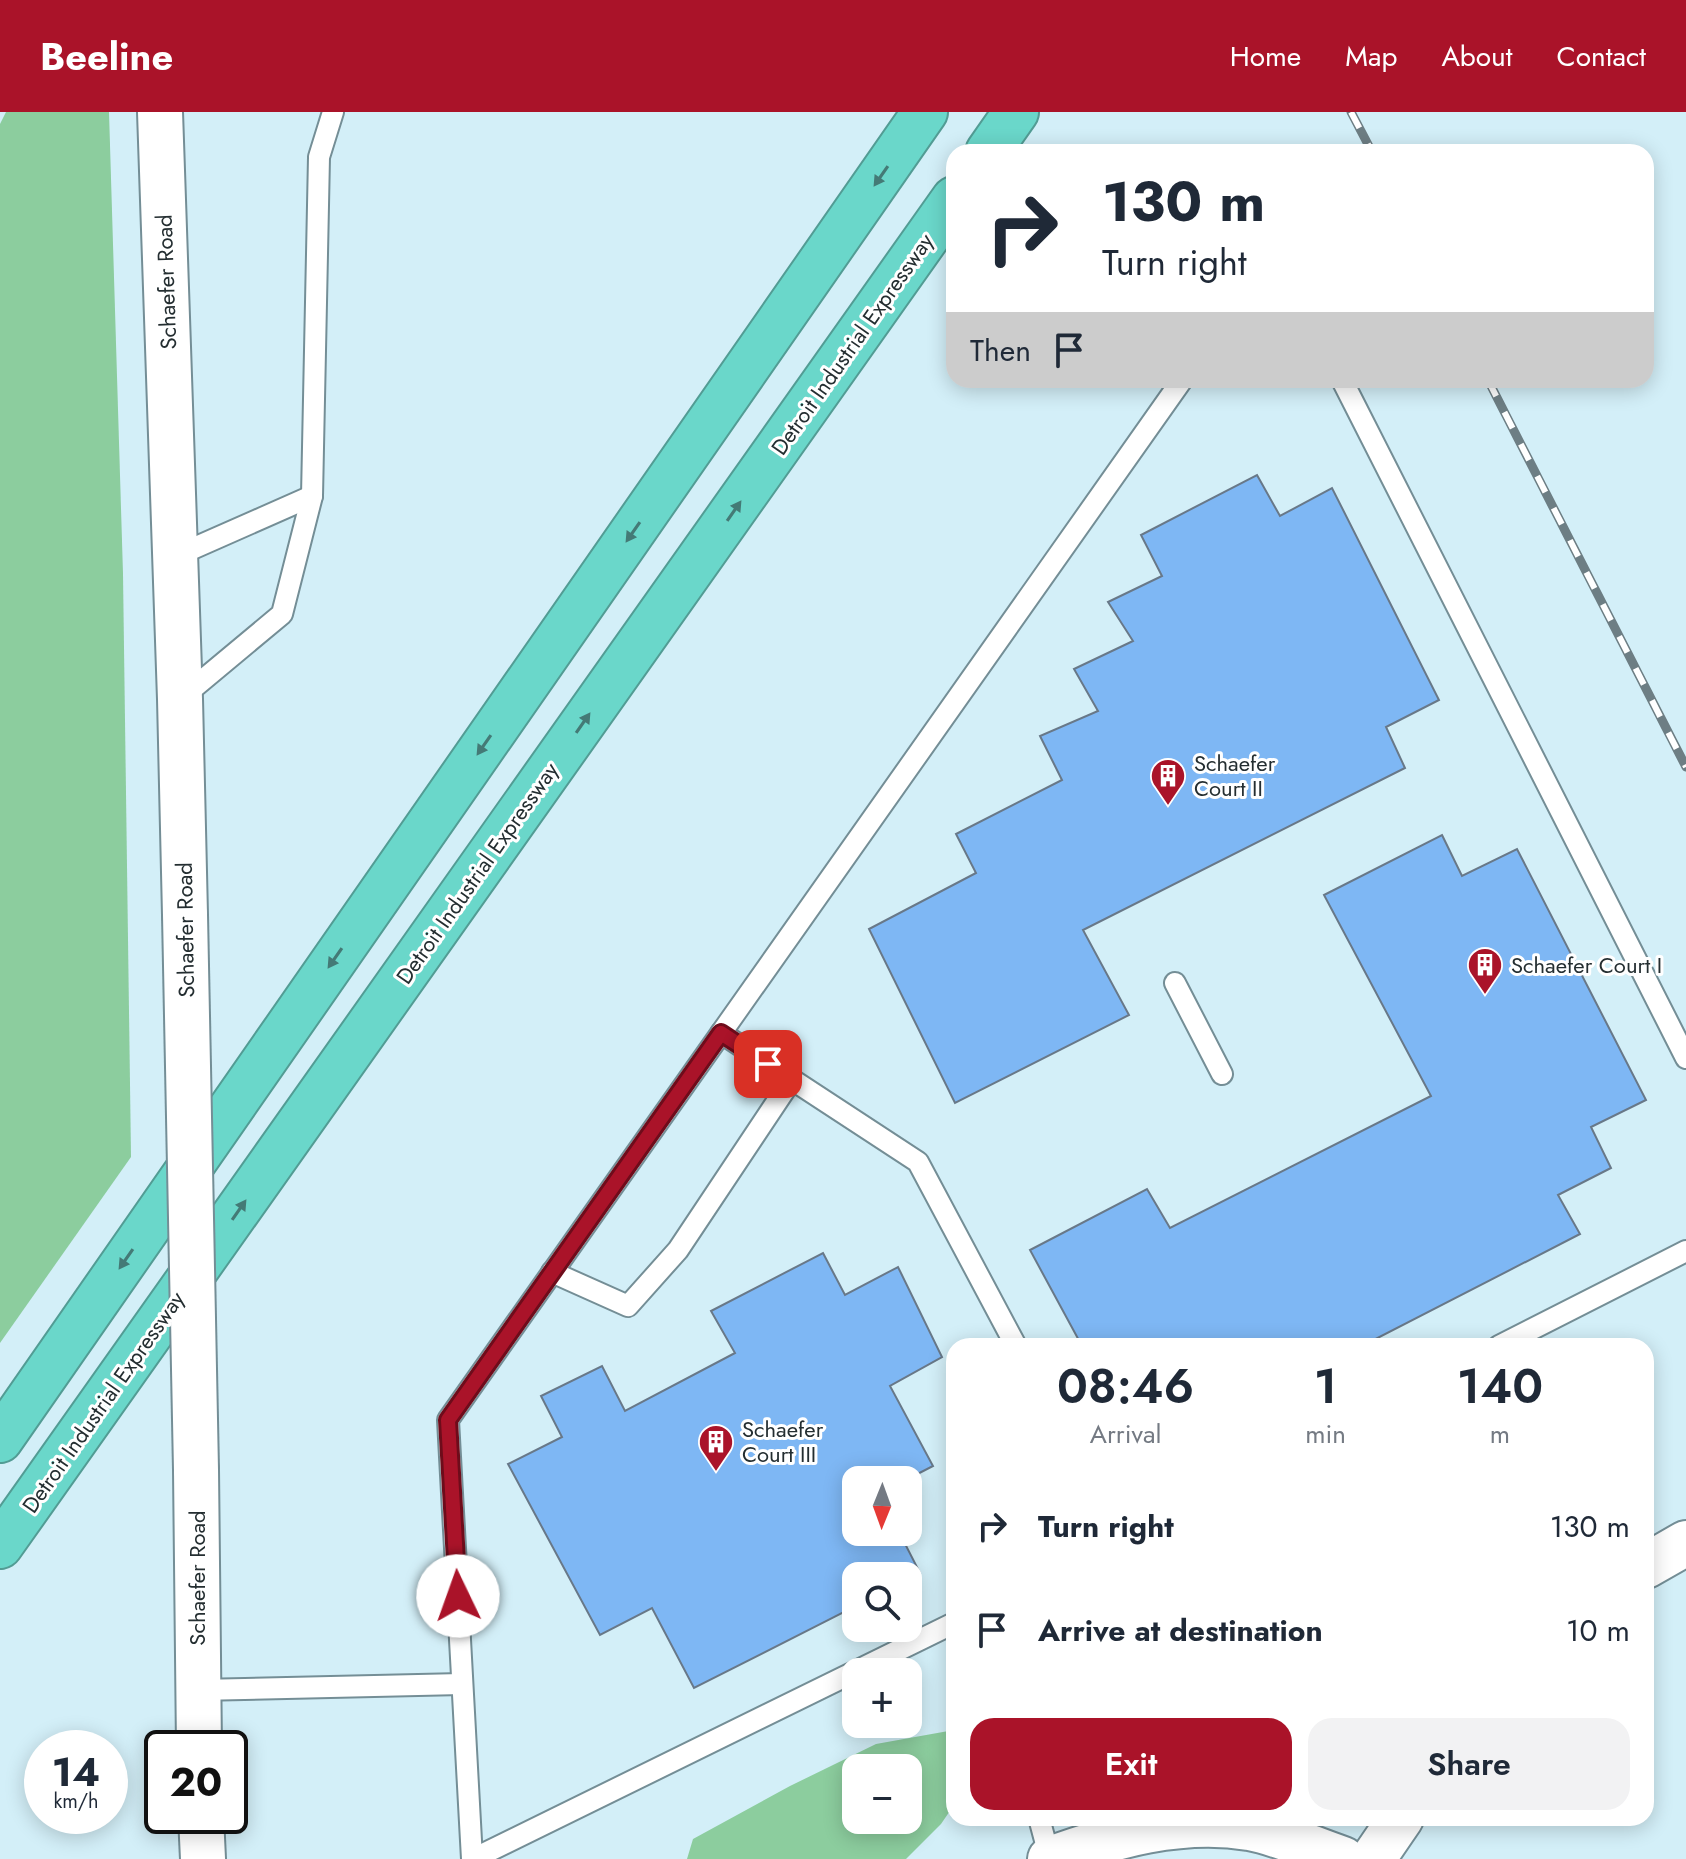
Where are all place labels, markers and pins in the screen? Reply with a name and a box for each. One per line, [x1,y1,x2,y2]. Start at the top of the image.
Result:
place label: Schaefer Court II [1194,747,1276,804]
building icon: Schaefer Court II [1149,757,1187,807]
building icon: Schaefer Court I [1466,946,1504,996]
place label: Schaefer Court I [1511,949,1662,981]
pin [734,1030,802,1098]
place label: Schaefer Court III [742,1413,824,1470]
building icon: Schaefer Court III [697,1423,735,1473]

